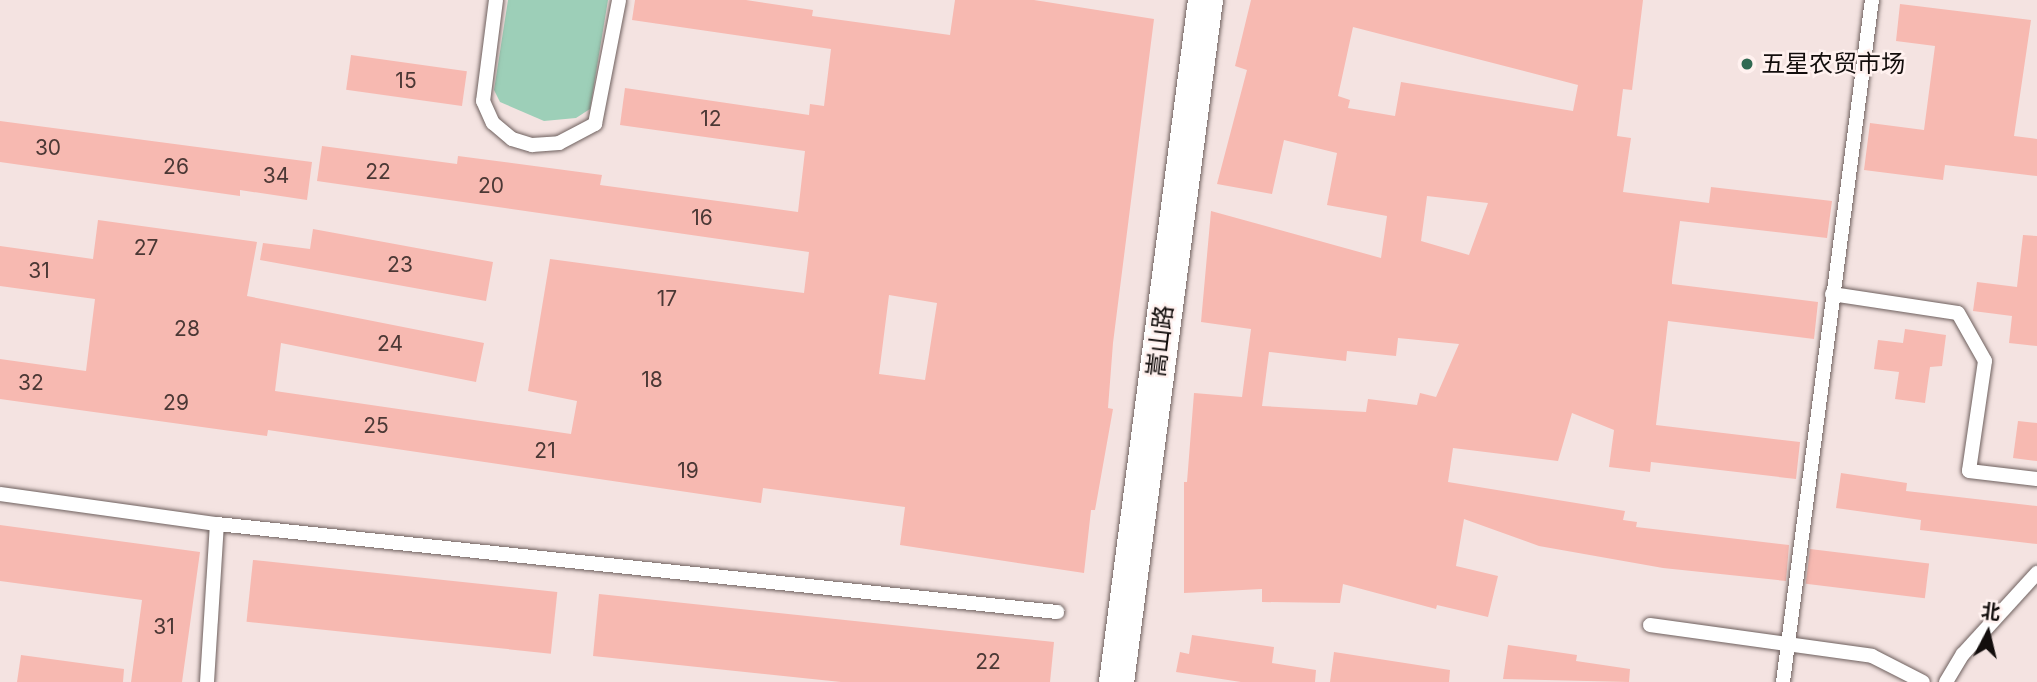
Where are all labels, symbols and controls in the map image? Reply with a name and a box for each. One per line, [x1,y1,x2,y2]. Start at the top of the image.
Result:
place label: 五星农贸市场 [1761,50,1905,78]
marker: 五星农贸市场 [1739,56,1755,72]
house number: 15 [395,68,417,94]
house number: 12 [700,106,722,132]
house number: 30 [35,135,61,161]
house number: 26 [163,154,189,180]
house number: 22 [365,159,391,185]
house number: 34 [263,163,289,189]
house number: 20 [478,173,504,199]
house number: 16 [691,205,713,231]
house number: 27 [134,235,158,261]
house number: 23 [387,252,413,278]
house number: 31 [28,258,50,284]
house number: 17 [657,286,677,312]
street label: 嵩山路 [1141,304,1179,378]
house number: 28 [174,316,200,342]
house number: 24 [377,331,403,357]
house number: 18 [641,367,663,393]
house number: 32 [18,370,44,396]
house number: 29 [163,390,189,416]
house number: 25 [363,413,389,439]
house number: 21 [534,438,556,464]
house number: 19 [677,458,699,484]
north arrow [1953,598,2023,668]
text: 北 [1980,599,2001,624]
house number: 31 [153,614,175,640]
house number: 22 [975,649,1001,675]

